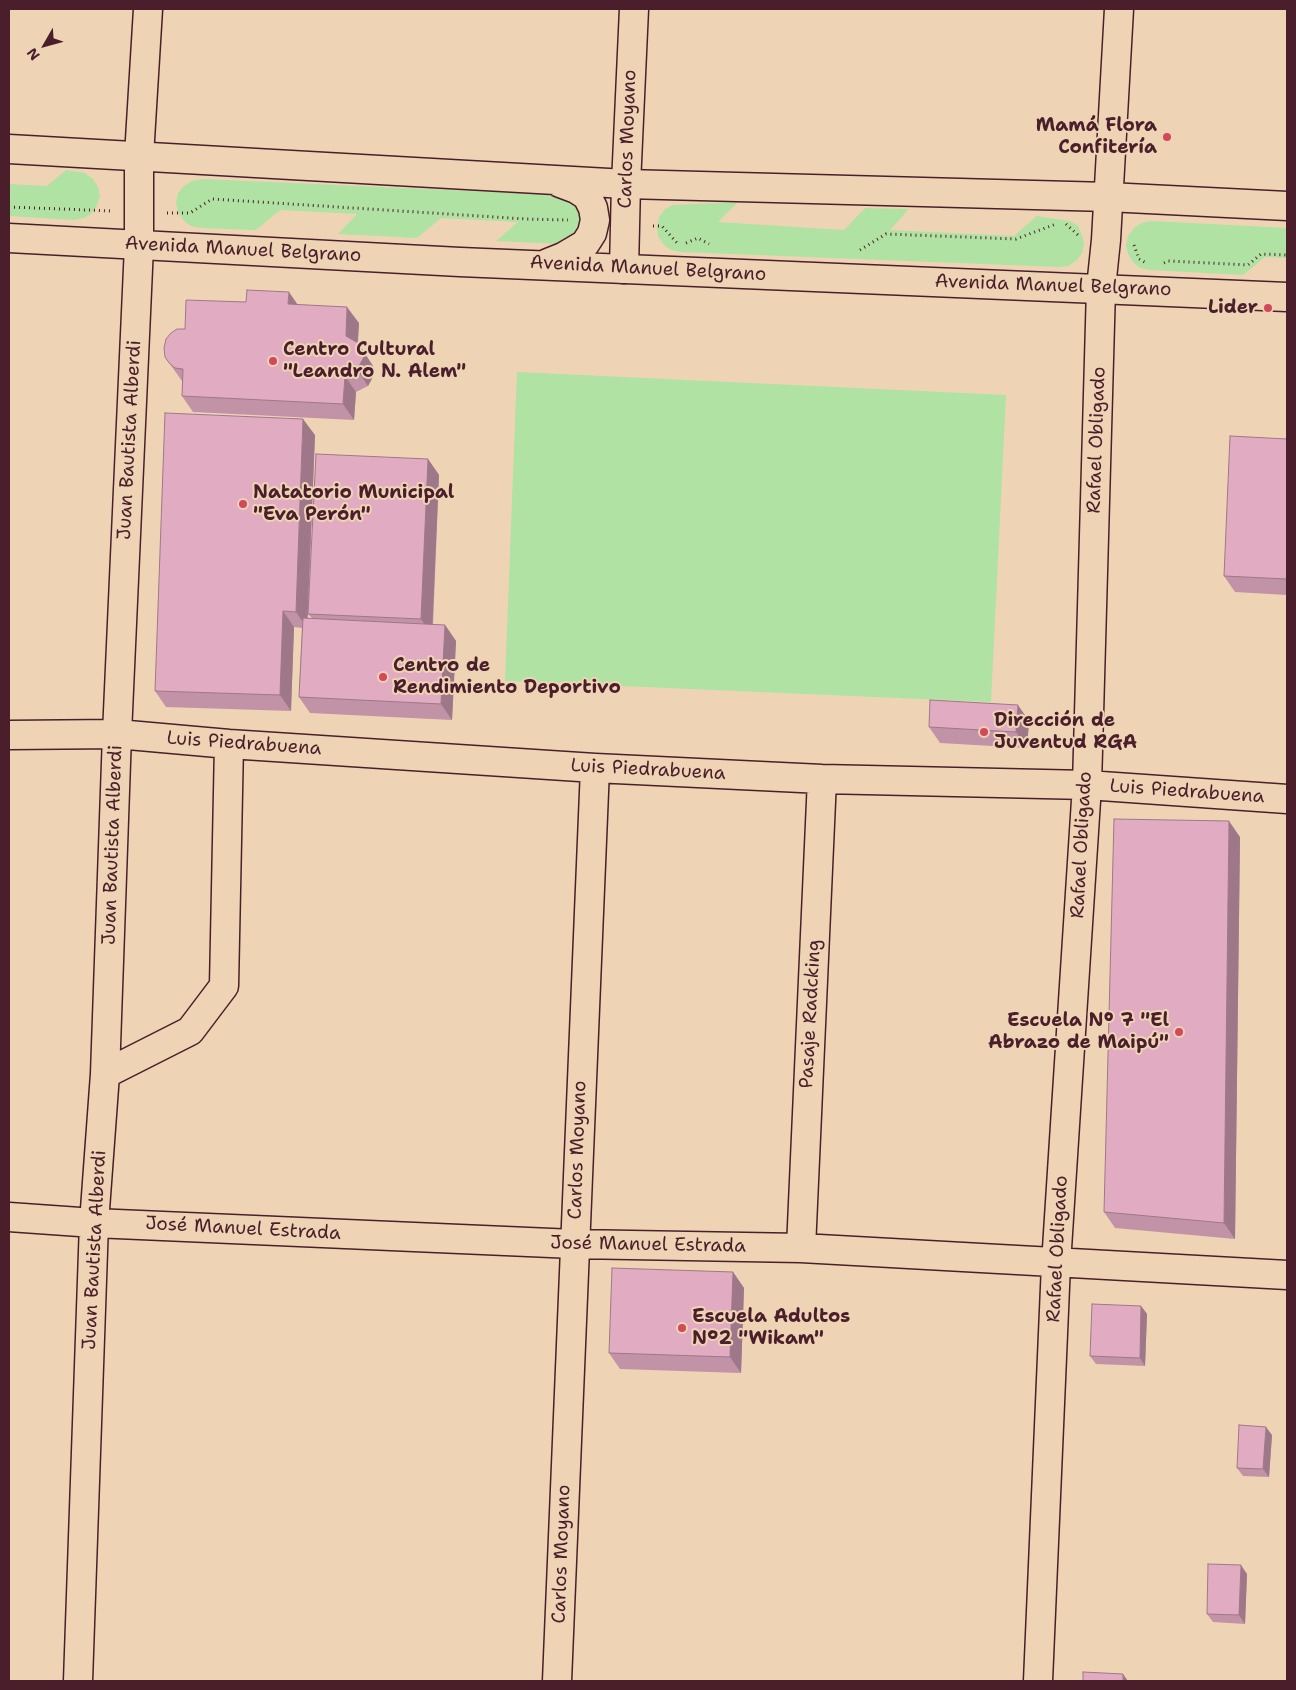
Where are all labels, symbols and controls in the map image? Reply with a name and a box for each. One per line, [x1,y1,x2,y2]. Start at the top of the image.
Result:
north arrow [20,20,70,70]
text: N [23,44,44,64]
street label: Carlos Moyano [614,69,642,209]
place label: Mamá Flora Confitería [1036,115,1157,159]
marker: Mamá Flora Confitería [1161,131,1173,143]
street label: Avenida Manuel Belgrano [124,232,362,268]
street label: Avenida Manuel Belgrano [529,251,767,287]
street label: Avenida Manuel Belgrano [934,270,1172,302]
place label: Lider [1208,297,1258,319]
marker: Lider [1262,302,1274,314]
street label: Juan Bautista Alberdi [113,339,147,541]
place label: Centro Cultural "Leandro N. Alem" [283,339,466,383]
marker: Centro Cultural "Leandro N. Alem" [267,355,279,367]
street label: Rafael Obligado [1083,366,1111,514]
place label: Natatorio Municipal "Eva Perón" [253,482,454,526]
marker: Natatorio Municipal "Eva Perón" [237,498,249,510]
place label: Centro de Rendimiento Deportivo [393,655,621,699]
marker: Centro de Rendimiento Deportivo [377,671,389,683]
place label: Dirección de Juventud RGA [994,710,1137,754]
marker: Dirección de Juventud RGA [978,726,990,738]
street label: Luis Piedrabuena [166,727,322,761]
street label: Juan Bautista Alberdi [98,745,128,945]
street label: Luis Piedrabuena [570,755,726,785]
street label: Rafael Obligado [1067,771,1097,919]
street label: Luis Piedrabuena [1109,775,1265,809]
street label: Pasaje Radcking [796,939,826,1089]
place label: Escuela Nº 7 "El Abrazo de Maipú" [988,1010,1169,1054]
marker: Escuela Nº 7 "El Abrazo de Maipú" [1173,1026,1185,1038]
street label: Carlos Moyano [564,1080,592,1220]
street label: Juan Bautista Alberdi [78,1149,112,1351]
street label: Rafael Obligado [1043,1175,1073,1323]
street label: José Manuel Estrada [145,1212,341,1246]
street label: José Manuel Estrada [550,1232,746,1258]
place label: Escuela Adultos N°2 "Wikam" [692,1306,850,1350]
marker: Escuela Adultos N°2 "Wikam" [676,1322,688,1334]
street label: Carlos Moyano [548,1484,576,1624]

